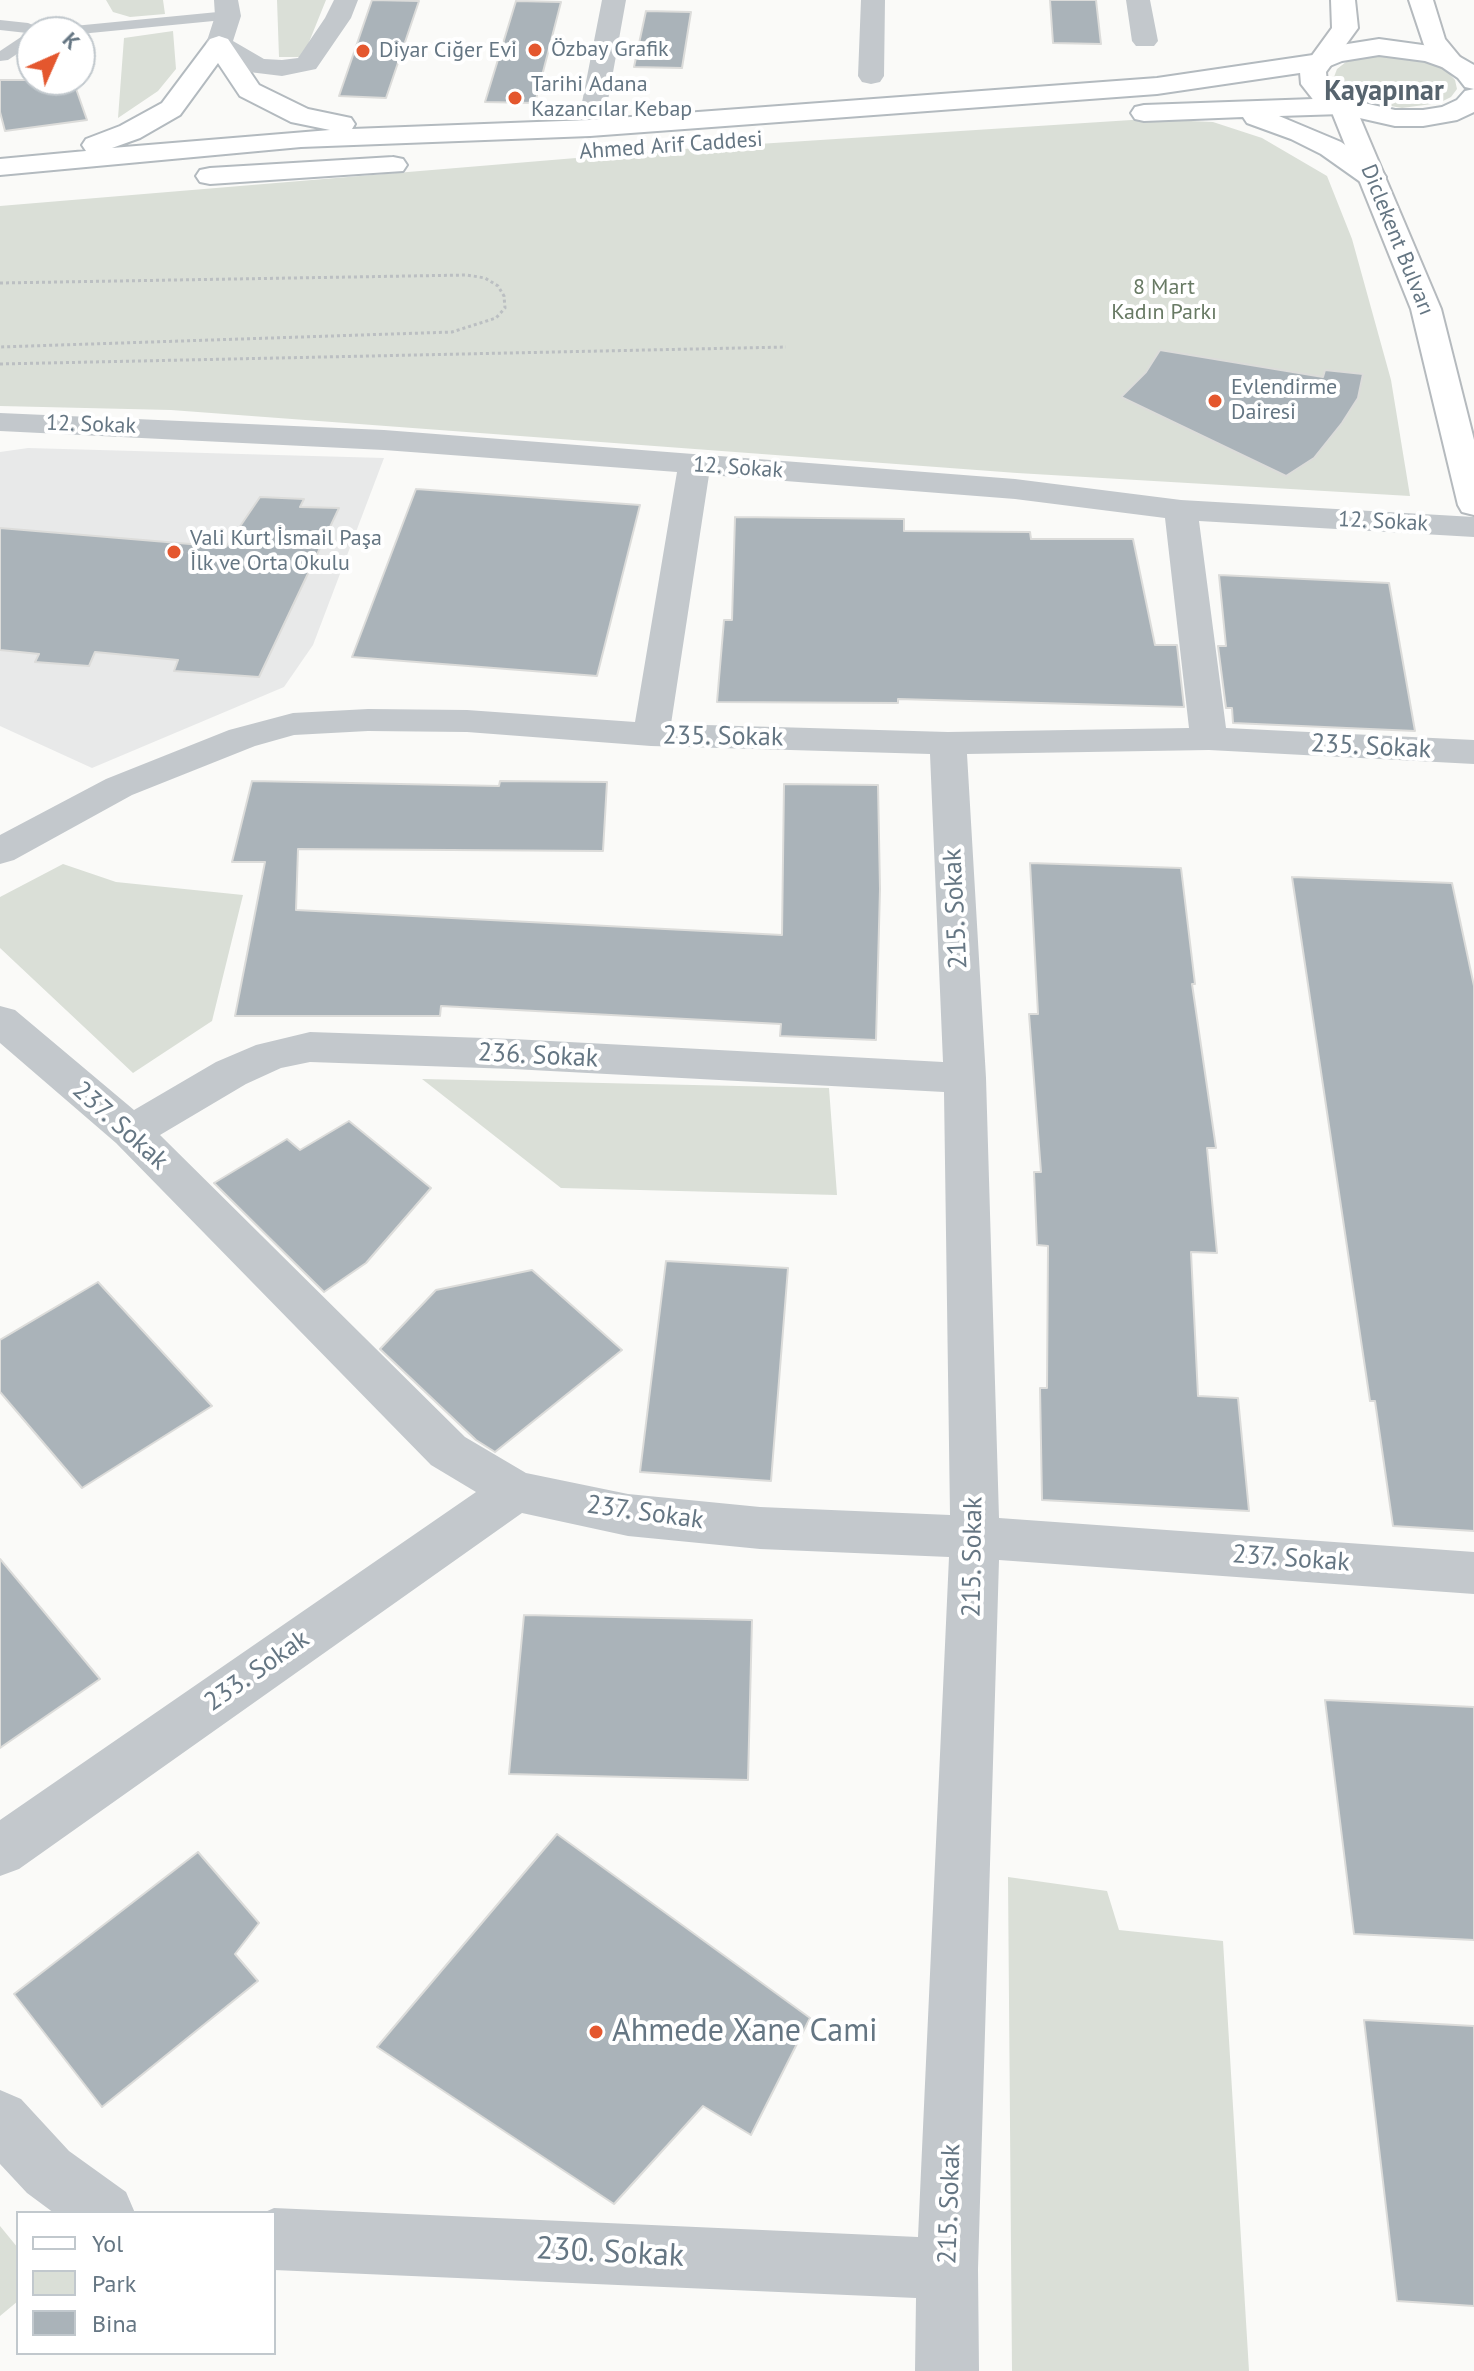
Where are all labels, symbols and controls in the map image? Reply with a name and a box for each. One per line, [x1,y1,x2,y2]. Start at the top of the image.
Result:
north arrow [16,16,96,96]
text: K [57,26,86,55]
place label: Özbay Grafik [551,37,669,63]
place label: Diyar Ciğer Evi [379,38,517,64]
marker: Özbay Grafik [526,41,544,59]
marker: Diyar Ciğer Evi [354,42,372,60]
place label: Tarihi Adana Kazancılar Kebap [531,72,692,124]
district label: Kayapınar [1324,75,1444,109]
marker: Tarihi Adana Kazancılar Kebap [506,89,524,107]
street label: Ahmed Arif Caddesi [578,126,764,166]
street label: Diclekent Bulvarı [1355,161,1439,319]
park label: 8 Mart Kadın Parkı [1111,275,1217,326]
place label: Evlendirme Dairesi [1231,375,1337,426]
marker: Evlendirme Dairesi [1206,392,1224,410]
street label: 12. Sokak [46,410,136,440]
street label: 12. Sokak [692,452,784,484]
street label: 12. Sokak [1337,506,1429,538]
place label: Vali Kurt İsmail Paşa İlk ve Orta Okulu [190,526,382,578]
marker: Vali Kurt İsmail Paşa İlk ve Orta Okulu [165,543,183,561]
street label: 235. Sokak [662,720,784,754]
street label: 235. Sokak [1310,728,1432,766]
street label: 215. Sokak [937,848,975,970]
street label: 236. Sokak [477,1037,599,1075]
street label: 237. Sokak [66,1075,174,1177]
street label: 237. Sokak [585,1489,705,1537]
street label: 215. Sokak [956,1496,990,1618]
street label: 237. Sokak [1231,1539,1351,1579]
street label: 233. Sokak [199,1624,315,1718]
place label: Ahmede Xane Cami [612,2013,878,2051]
marker: Ahmede Xane Cami [587,2023,605,2041]
street label: 215. Sokak [932,2143,968,2265]
legend [16,2211,276,2355]
text: Yol [92,2228,123,2259]
street label: 230. Sokak [535,2230,685,2276]
text: Park [92,2268,136,2299]
text: Bina [92,2308,137,2339]

